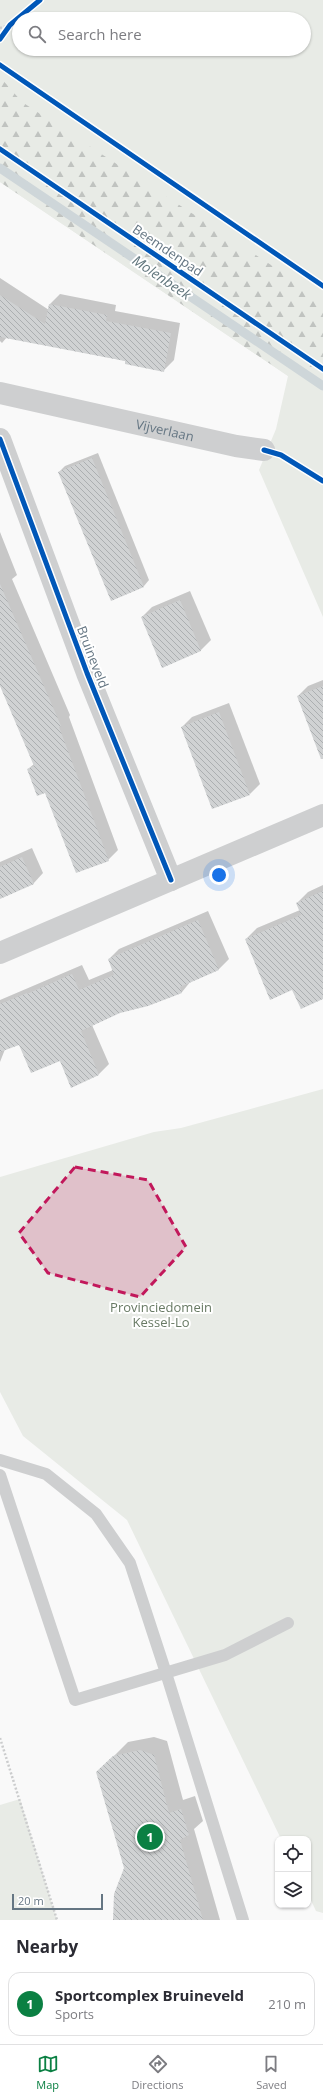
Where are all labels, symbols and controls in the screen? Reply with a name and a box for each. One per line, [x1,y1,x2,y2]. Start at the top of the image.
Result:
search box [12,12,311,56]
icon: search [26,23,48,45]
text: Search here [58,24,142,44]
street label: Beemdenpad [129,220,207,280]
water label: Molenbeek [129,250,196,304]
street label: Vijverlaan [134,415,196,445]
street label: Bruineveld [73,623,113,691]
your location [209,865,229,885]
park label: Provinciedomein Kessel-Lo [110,1298,212,1331]
pin: 1 [137,1822,163,1852]
map controls [275,1836,311,1908]
button: locate [275,1836,311,1872]
button: layers [275,1872,311,1908]
scale bar [12,1892,103,1911]
text: 20 m [18,1893,44,1908]
text: Nearby [16,1935,78,1958]
text: Sportcomplex Bruineveld [55,1985,244,2005]
text: 1 [26,1995,34,2013]
text: 210 m [268,1995,306,2013]
text: Sports [55,2005,94,2023]
tab: Map [36,2053,59,2092]
tab: Directions [132,2053,184,2092]
tab: Saved [256,2053,287,2092]

